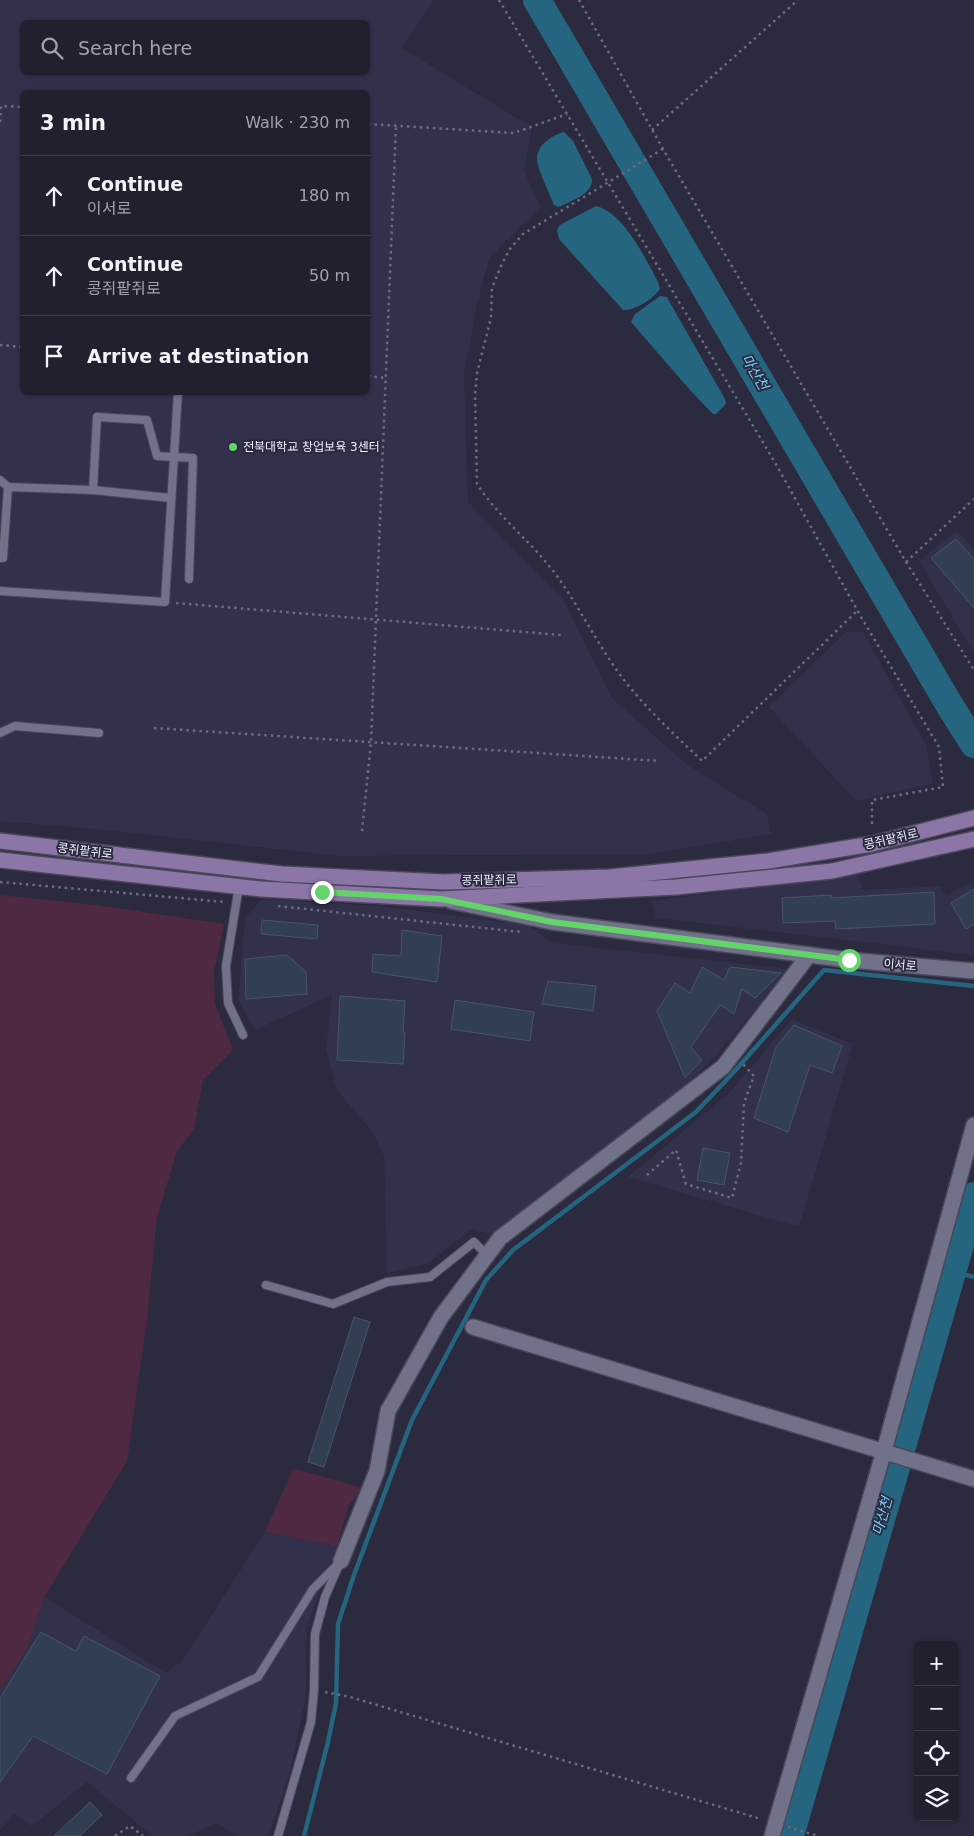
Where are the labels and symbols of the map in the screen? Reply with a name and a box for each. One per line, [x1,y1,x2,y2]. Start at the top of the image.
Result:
water label: 마산천 [738,351,772,394]
place label: 전북대학교 창업보육 3센터 [243,440,380,454]
marker: 전북대학교 창업보육 3센터 [227,441,239,453]
street label: 콩쥐팥쥐로 [863,826,919,852]
street label: 콩쥐팥쥐로 [57,841,113,861]
street label: 콩쥐팥쥐로 [461,873,517,887]
route end [311,881,334,904]
route start [838,949,861,972]
street label: 이서로 [883,957,917,973]
water label: 마산천 [869,1494,895,1537]

